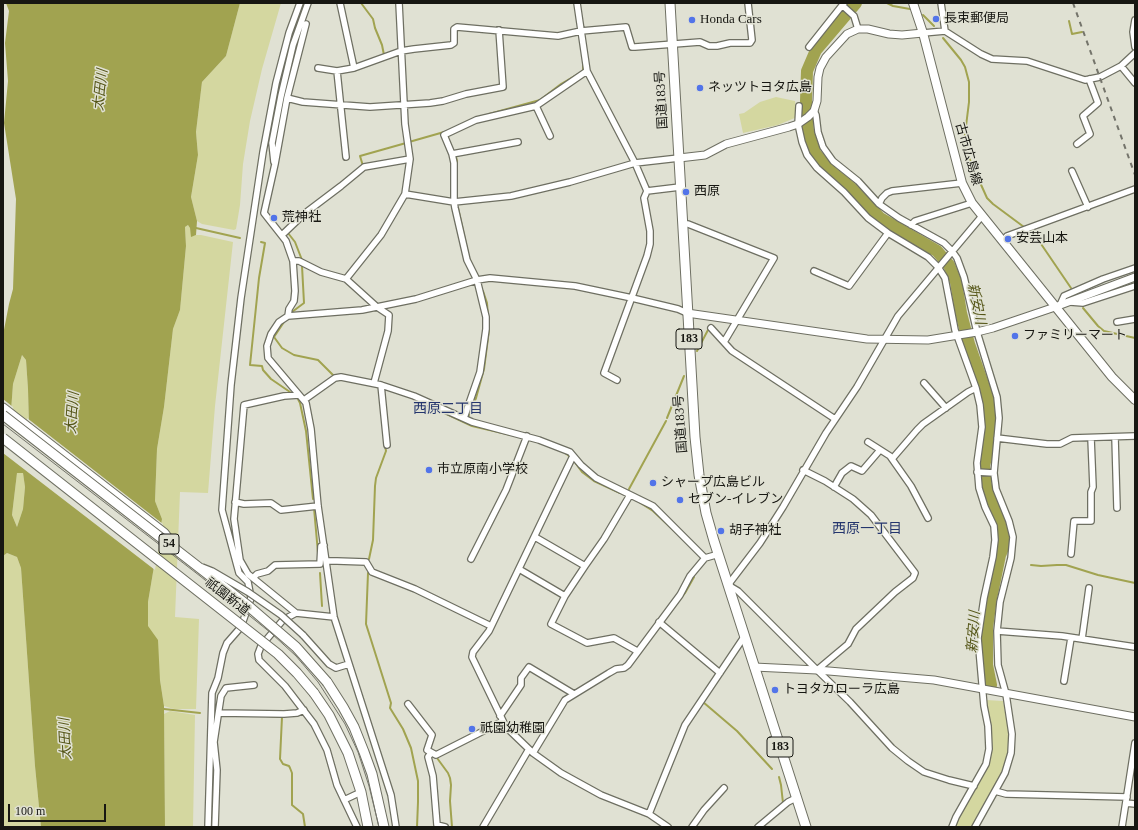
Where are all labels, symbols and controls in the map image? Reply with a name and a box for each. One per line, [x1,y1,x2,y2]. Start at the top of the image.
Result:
place label: 長束郵便局 [944,11,1009,27]
place label: Honda Cars [700,12,762,28]
marker: 長束郵便局 [931,14,941,24]
marker: Honda Cars [687,15,697,25]
water label: 太田川 [90,68,112,112]
street label: 国道183号 [653,70,671,130]
place label: ネッツトヨタ広島 [708,80,812,96]
marker: ネッツトヨタ広島 [695,83,705,93]
street label: 古市広島線 [952,121,984,187]
place label: 西原 [694,184,720,200]
marker: 西原 [681,187,691,197]
place label: 荒神社 [282,210,321,226]
marker: 荒神社 [269,213,279,223]
place label: 安芸山本 [1016,231,1068,247]
marker: 安芸山本 [1003,234,1013,244]
water label: 新安川 [963,282,989,326]
place label: ファミリーマート [1023,328,1127,344]
road number: 183 [676,329,702,349]
marker: ファミリーマート [1010,331,1020,341]
water label: 太田川 [63,391,83,435]
street label: 国道183号 [671,394,691,454]
district label: 西原二丁目 [413,401,483,417]
place label: 市立原南小学校 [437,462,528,478]
marker: 市立原南小学校 [424,465,434,475]
place label: シャープ広島ビル [661,475,765,491]
marker: シャープ広島ビル [648,478,658,488]
place label: セブン-イレブン [688,492,783,508]
marker: セブン-イレブン [675,495,685,505]
district label: 西原一丁目 [832,521,902,537]
place label: 胡子神社 [729,523,781,539]
marker: 胡子神社 [716,526,726,536]
road number: 54 [159,534,179,554]
street label: 祇園新道 [202,575,252,619]
water label: 新安川 [964,610,984,654]
place label: トヨタカローラ広島 [783,682,900,698]
marker: トヨタカローラ広島 [770,685,780,695]
water label: 太田川 [57,718,75,760]
place label: 祇園幼稚園 [480,721,545,737]
marker: 祇園幼稚園 [467,724,477,734]
road number: 183 [767,737,793,757]
scale bar [10,796,108,822]
text: 100 m [15,804,45,818]

